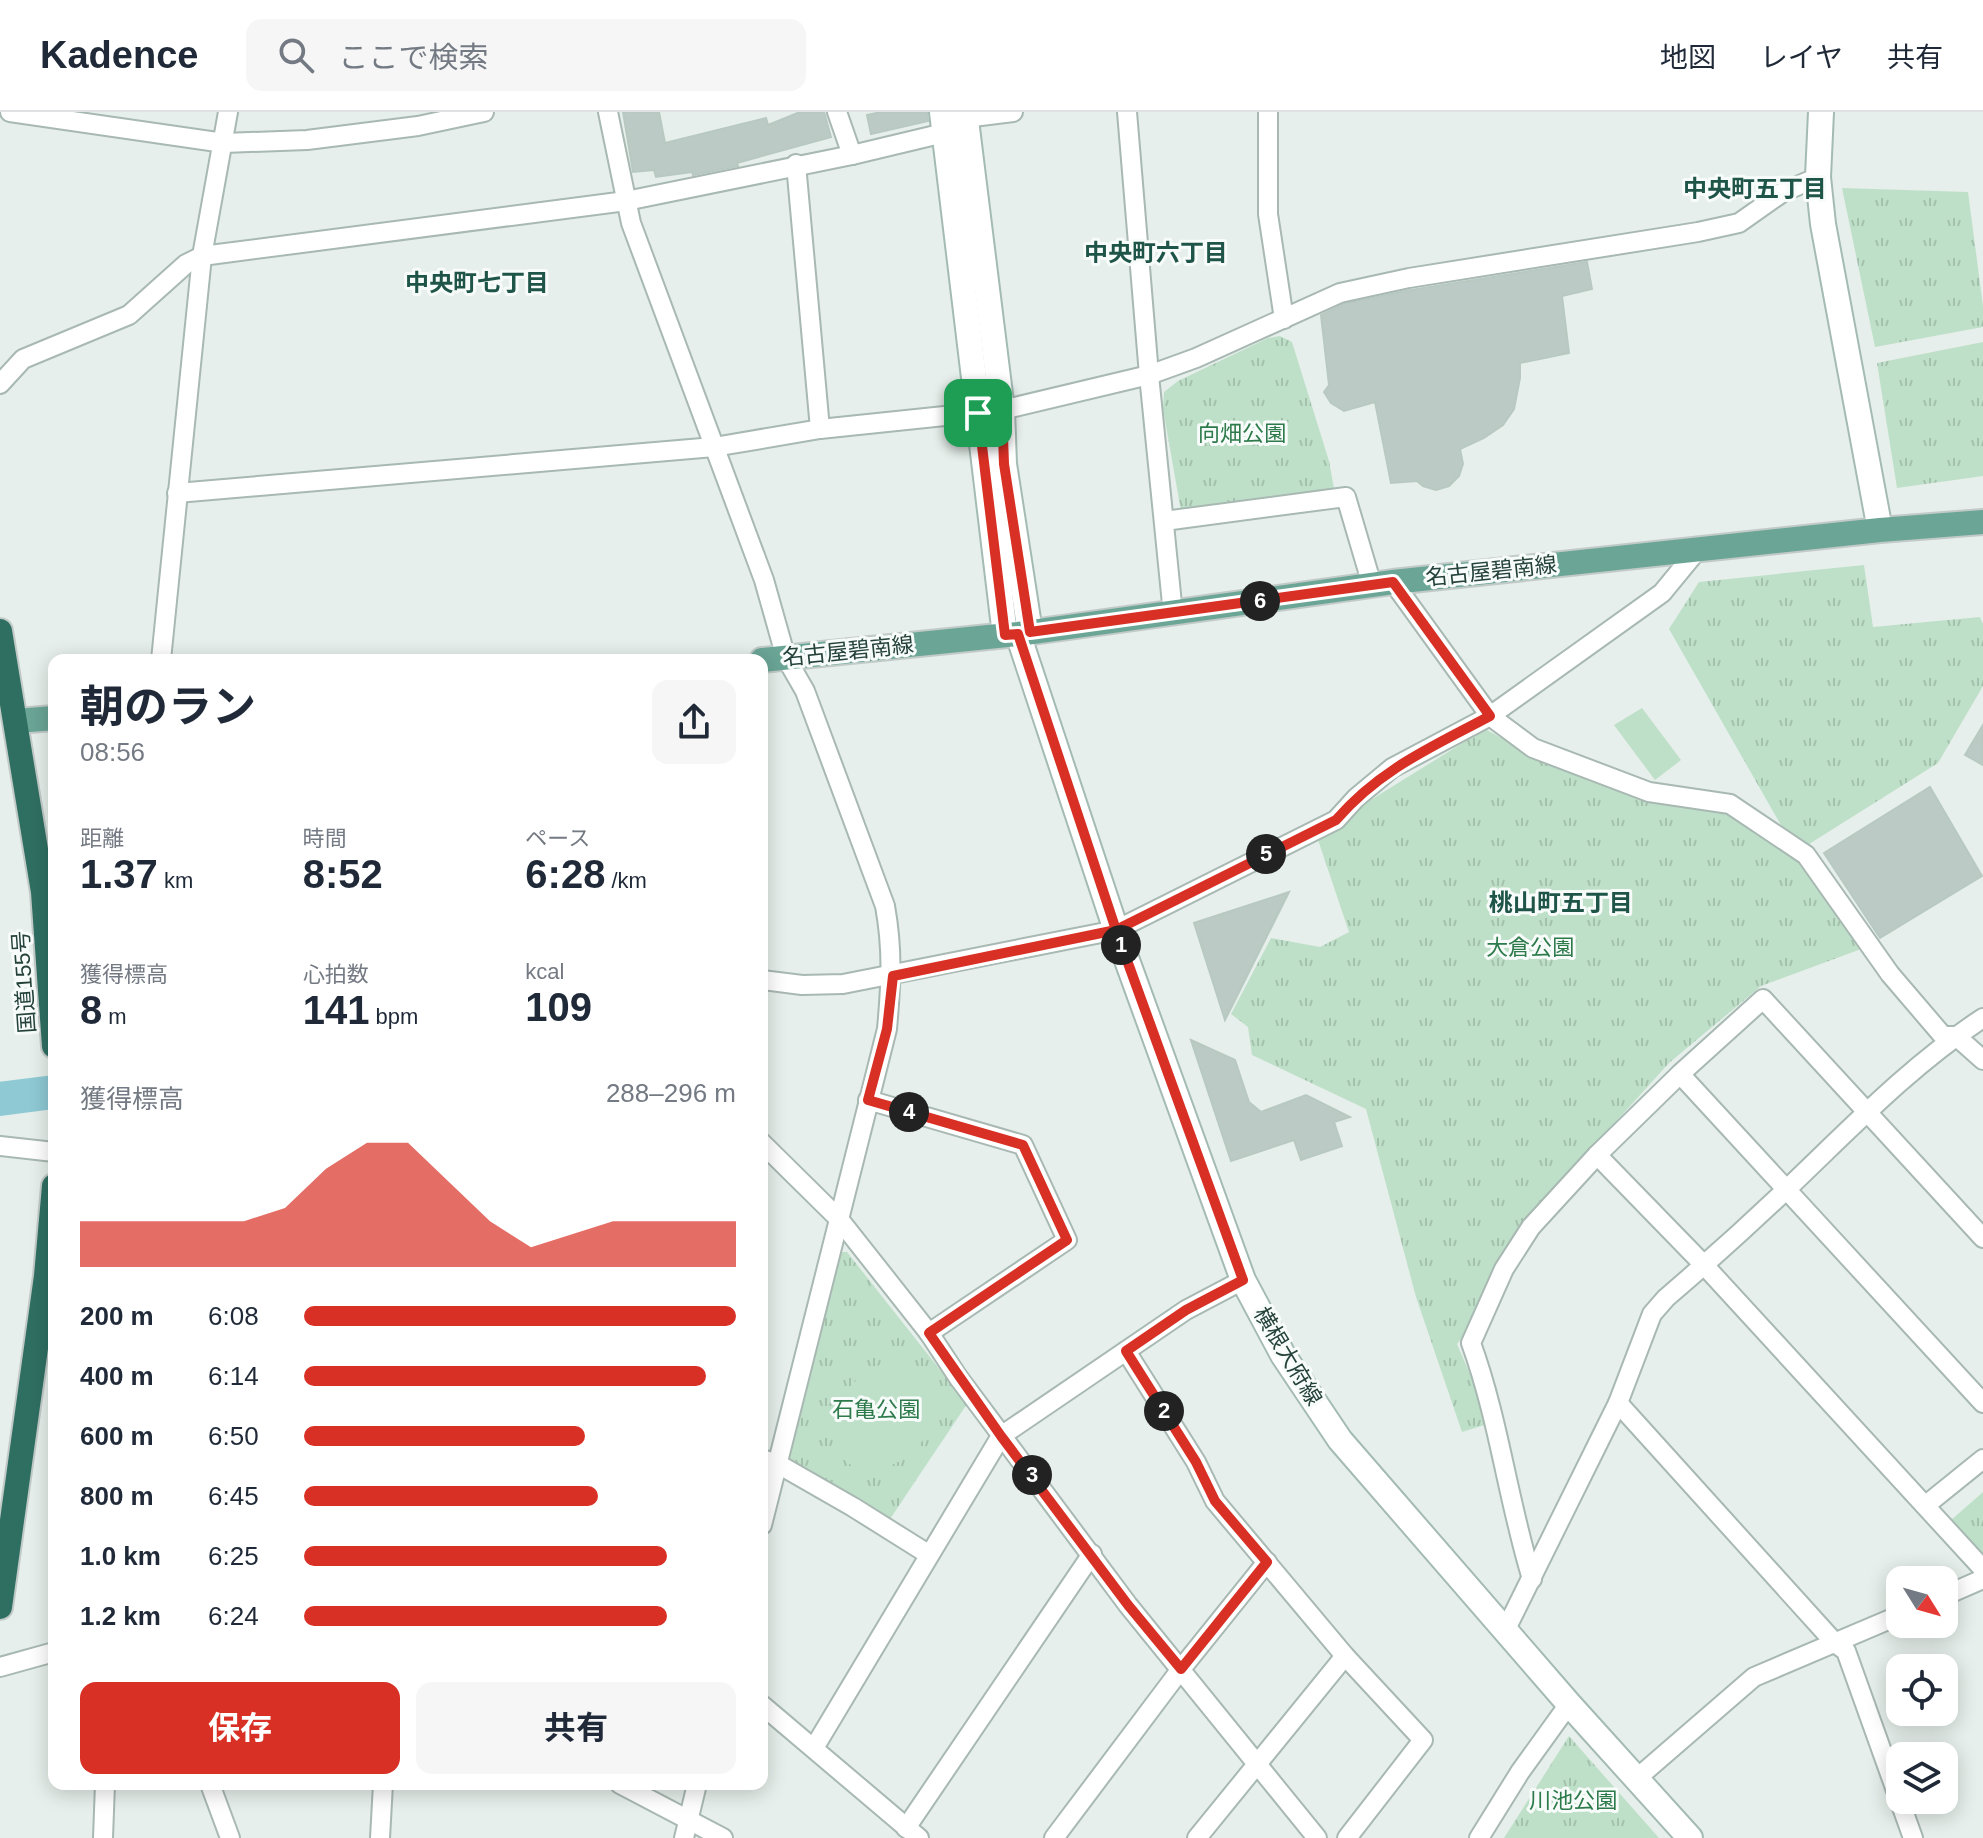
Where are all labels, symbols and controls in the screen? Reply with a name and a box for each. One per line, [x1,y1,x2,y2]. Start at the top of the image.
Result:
search box [246,19,806,91]
icon: search [274,33,318,77]
text: Kadence [40,34,198,76]
text: ここで検索 [338,41,488,74]
text: 地図 [1660,42,1716,73]
text: レイヤ [1760,42,1843,73]
text: 共有 [1887,42,1943,73]
district label: 中央町五丁目 [1683,175,1827,202]
district label: 中央町六丁目 [1084,239,1228,266]
district label: 中央町七丁目 [405,269,549,296]
pin [944,379,1012,447]
icon: arrive [956,391,1000,435]
park label: 向畑公園 [1198,421,1286,446]
street label: 名古屋碧南線 [1424,552,1558,590]
pin: 6 [1240,581,1280,621]
text: 6 [1254,588,1266,613]
street label: 名古屋碧南線 [781,632,915,670]
button: share [652,680,736,764]
text: 朝のラン [80,682,256,731]
text: 08:56 [80,737,145,767]
text: 距離 [80,826,124,851]
text: 時間 [303,826,347,851]
text: ペース [525,826,590,851]
pin: 5 [1246,834,1286,874]
text: 5 [1260,841,1272,866]
text: 1.37 [80,852,158,896]
text: 8:52 [303,852,383,896]
text: 6:28 [525,852,605,896]
text: km [158,868,193,893]
text: /km [605,868,647,893]
district label: 桃山町五丁目 [1489,889,1633,916]
pin: 1 [1101,925,1141,965]
street label: 国道155号 [8,930,40,1034]
text: 1 [1115,932,1127,957]
park label: 大倉公園 [1486,935,1574,960]
text: kcal [525,959,564,984]
text: 獲得標高 [80,962,168,987]
text: 心拍数 [303,962,369,987]
text: 109 [525,985,592,1029]
text: 8 [80,988,102,1032]
text: 141 [303,988,369,1032]
text: m [102,1004,127,1029]
text: bpm [369,1004,418,1029]
text: 288–296 m [606,1078,736,1108]
text: 獲得標高 [80,1084,184,1114]
pin: 4 [889,1092,929,1132]
text: 4 [903,1099,915,1124]
text: 200 m [80,1301,154,1331]
text: 6:08 [208,1301,259,1331]
street label: 横根大府線 [1249,1302,1327,1410]
text: 400 m [80,1361,154,1391]
text: 6:14 [208,1361,259,1391]
pin: 2 [1144,1391,1184,1431]
park label: 石亀公園 [832,1397,920,1422]
text: 2 [1158,1398,1170,1423]
text: 600 m [80,1421,154,1451]
text: 6:50 [208,1421,259,1451]
pin: 3 [1012,1455,1052,1495]
text: 3 [1026,1462,1038,1487]
text: 800 m [80,1481,154,1511]
text: 6:45 [208,1481,259,1511]
text: 1.0 km [80,1541,161,1571]
text: 6:25 [208,1541,259,1571]
north arrow [1886,1566,1958,1638]
map controls [1886,1566,1958,1814]
text: 1.2 km [80,1601,161,1631]
text: 6:24 [208,1601,259,1631]
button: locate [1886,1654,1958,1726]
button: 保存 [80,1682,400,1774]
button: 共有 [416,1682,736,1774]
button: layers [1886,1742,1958,1814]
park label: 川池公園 [1529,1788,1617,1813]

